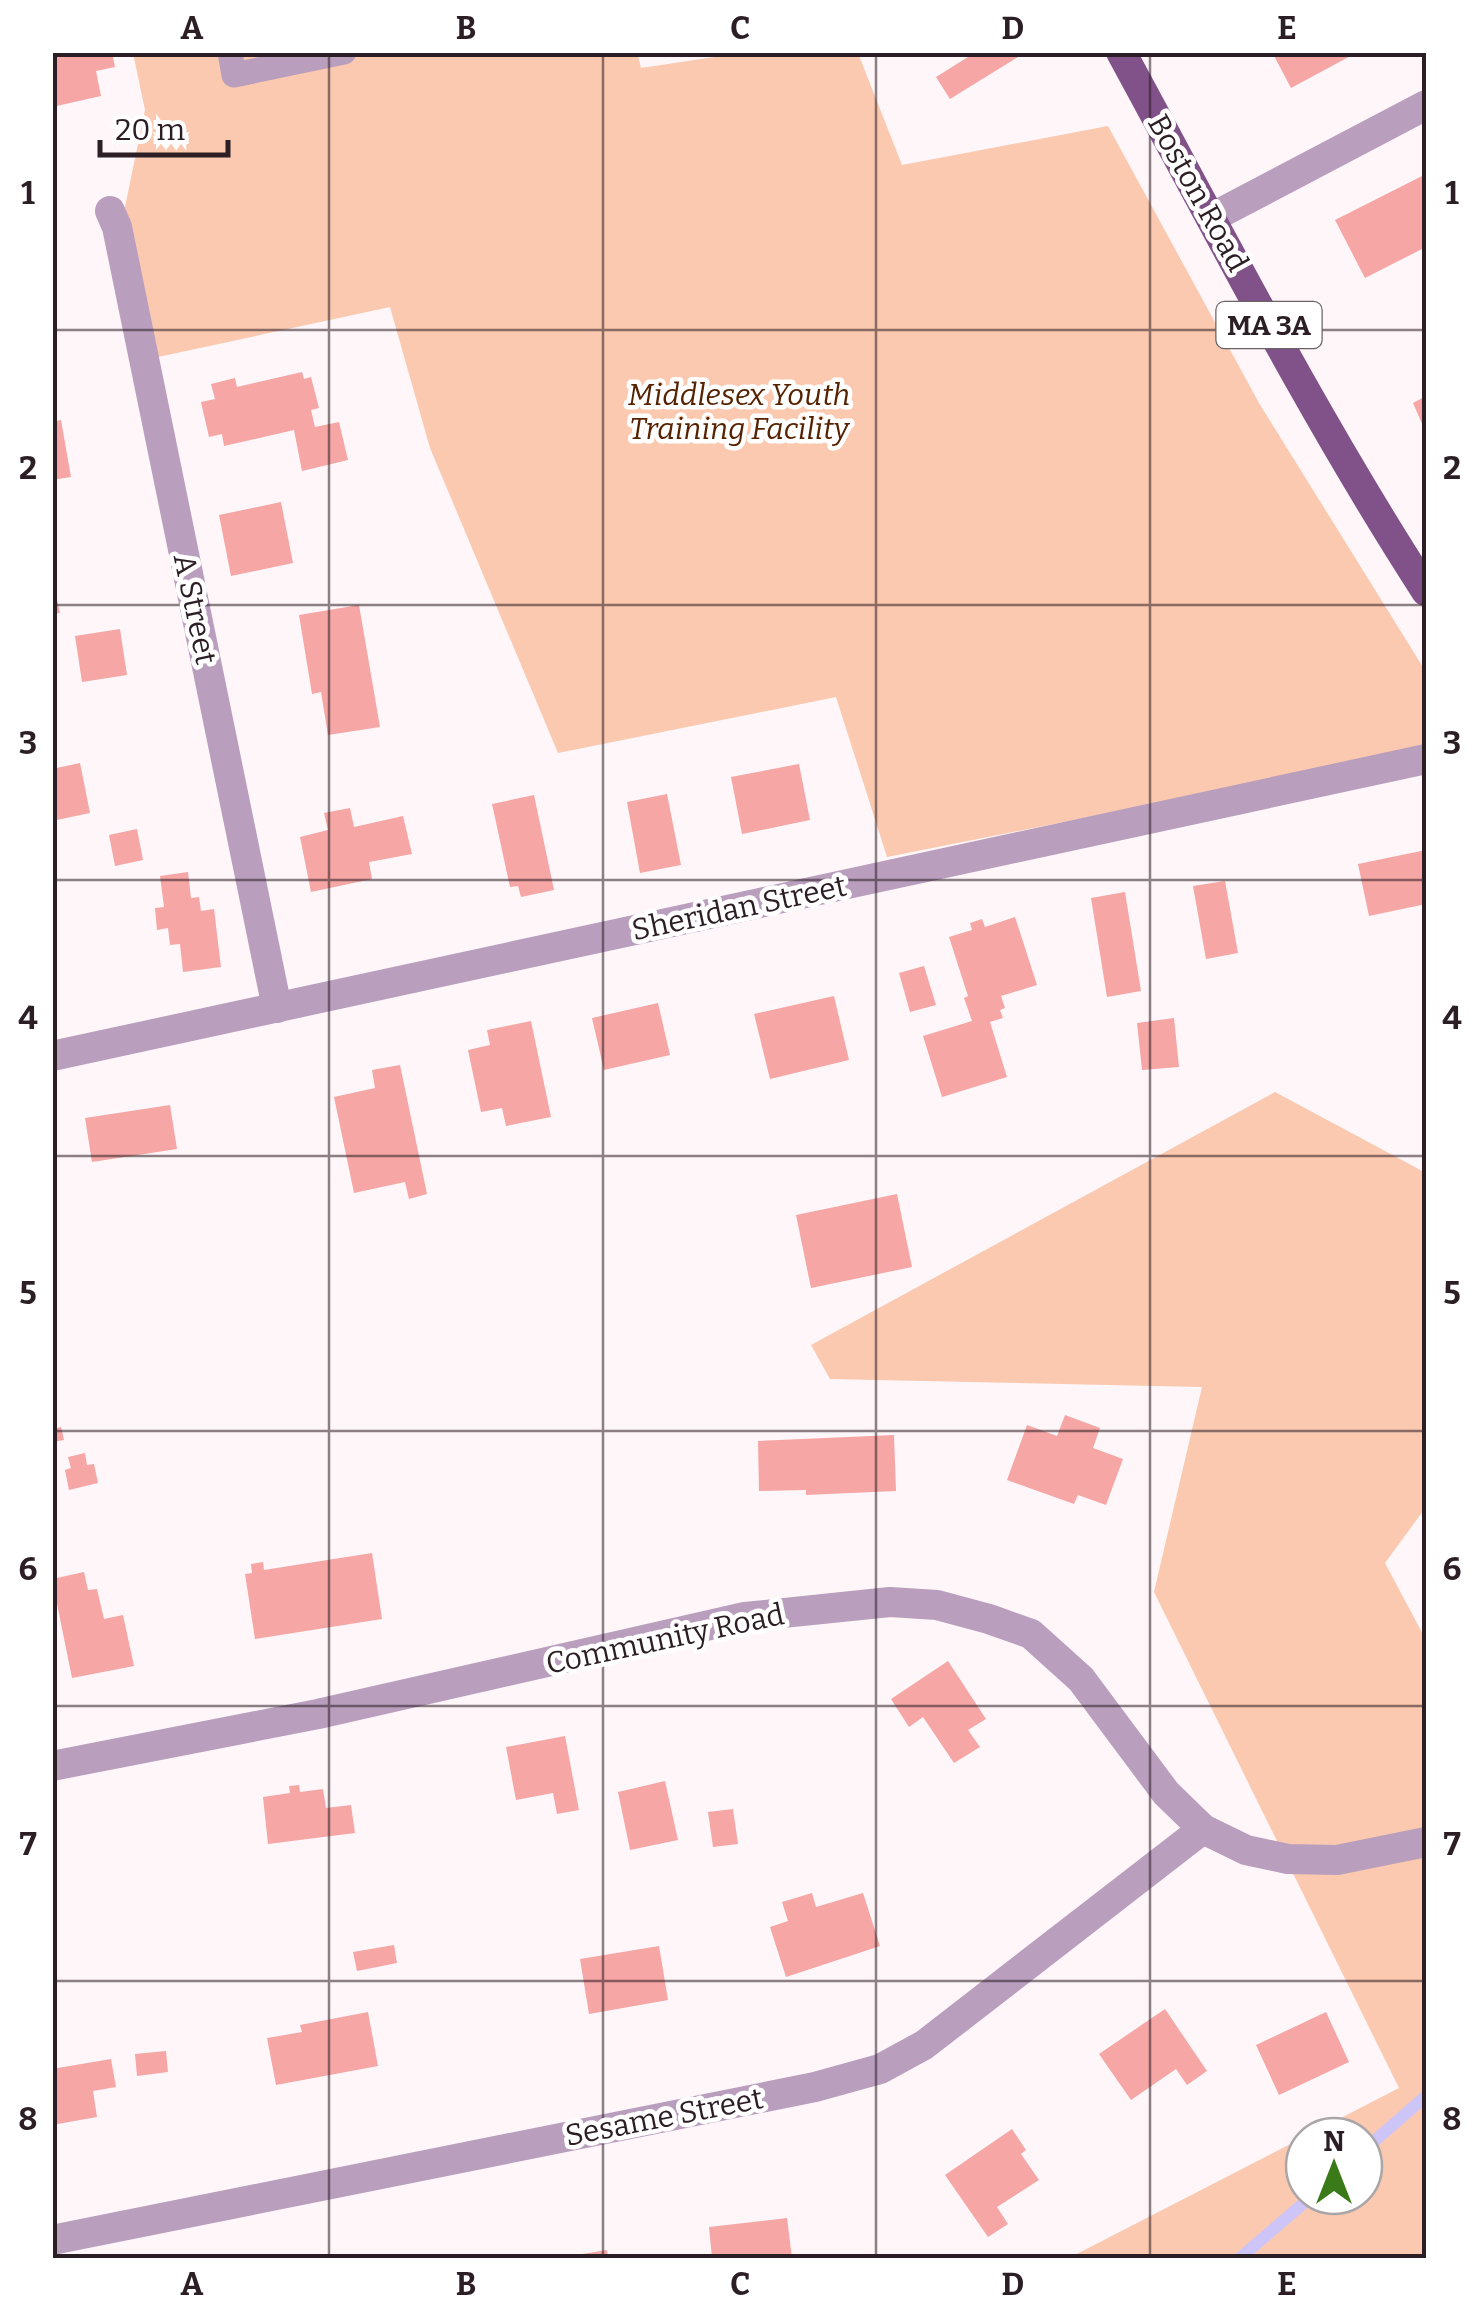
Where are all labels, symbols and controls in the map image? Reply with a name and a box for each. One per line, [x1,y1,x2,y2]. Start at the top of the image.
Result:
text: A [181,9,204,47]
text: B [456,9,476,47]
text: C [730,9,750,47]
text: D [1002,9,1024,47]
text: E [1277,9,1297,47]
scale bar [100,95,228,157]
street label: Boston Road [1140,108,1256,278]
text: 20 m [115,112,186,148]
text: 1 [21,174,35,212]
text: 1 [1445,174,1459,212]
road number: MA 3A [1216,302,1322,348]
park label: Middlesex Youth Training Facility [628,377,851,447]
text: 2 [19,449,37,487]
text: 2 [1443,449,1461,487]
street label: A Street [166,550,224,668]
text: 3 [19,724,37,762]
text: 3 [1443,724,1461,762]
street label: Sheridan Street [628,868,850,948]
text: 4 [18,999,38,1037]
text: 4 [1442,999,1462,1037]
text: 5 [19,1274,37,1312]
text: 5 [1443,1274,1461,1312]
text: 6 [19,1550,38,1588]
text: 6 [1443,1550,1462,1588]
street label: Community Road [543,1596,788,1682]
text: 7 [19,1825,37,1863]
text: 7 [1443,1825,1461,1863]
street label: Sesame Street [562,2080,766,2154]
text: 8 [18,2100,38,2138]
text: 8 [1442,2100,1462,2138]
north arrow [1284,2116,1384,2216]
text: N [1323,2125,1345,2158]
text: A [181,2265,204,2303]
text: B [456,2265,476,2303]
text: C [730,2265,750,2303]
text: D [1002,2265,1024,2303]
text: E [1277,2265,1297,2303]

